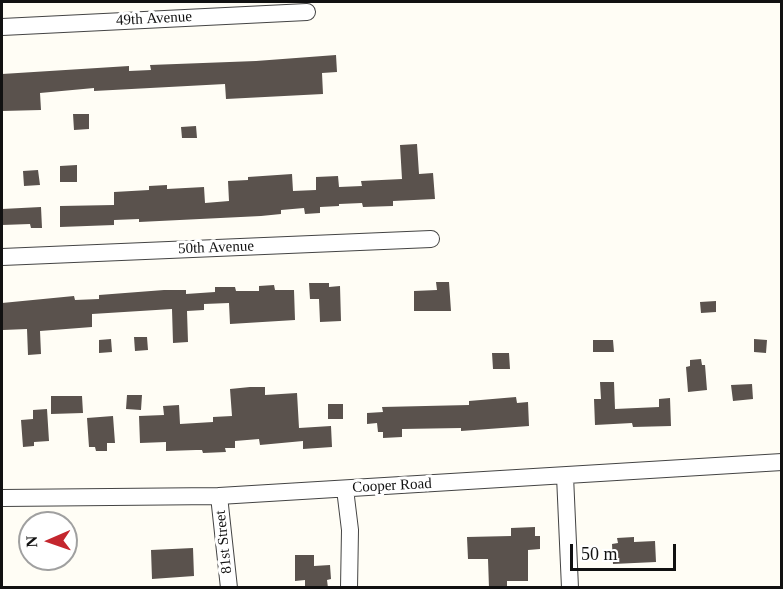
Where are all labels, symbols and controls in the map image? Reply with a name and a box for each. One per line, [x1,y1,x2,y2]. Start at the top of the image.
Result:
street label: 49th Avenue [116,8,192,30]
street label: 50th Avenue [178,238,254,258]
street label: Cooper Road [352,475,432,497]
street label: 81st Street [212,509,236,575]
north arrow [18,511,78,571]
scale bar [573,532,680,570]
text: N [23,536,40,548]
text: 50 m [581,544,618,564]

